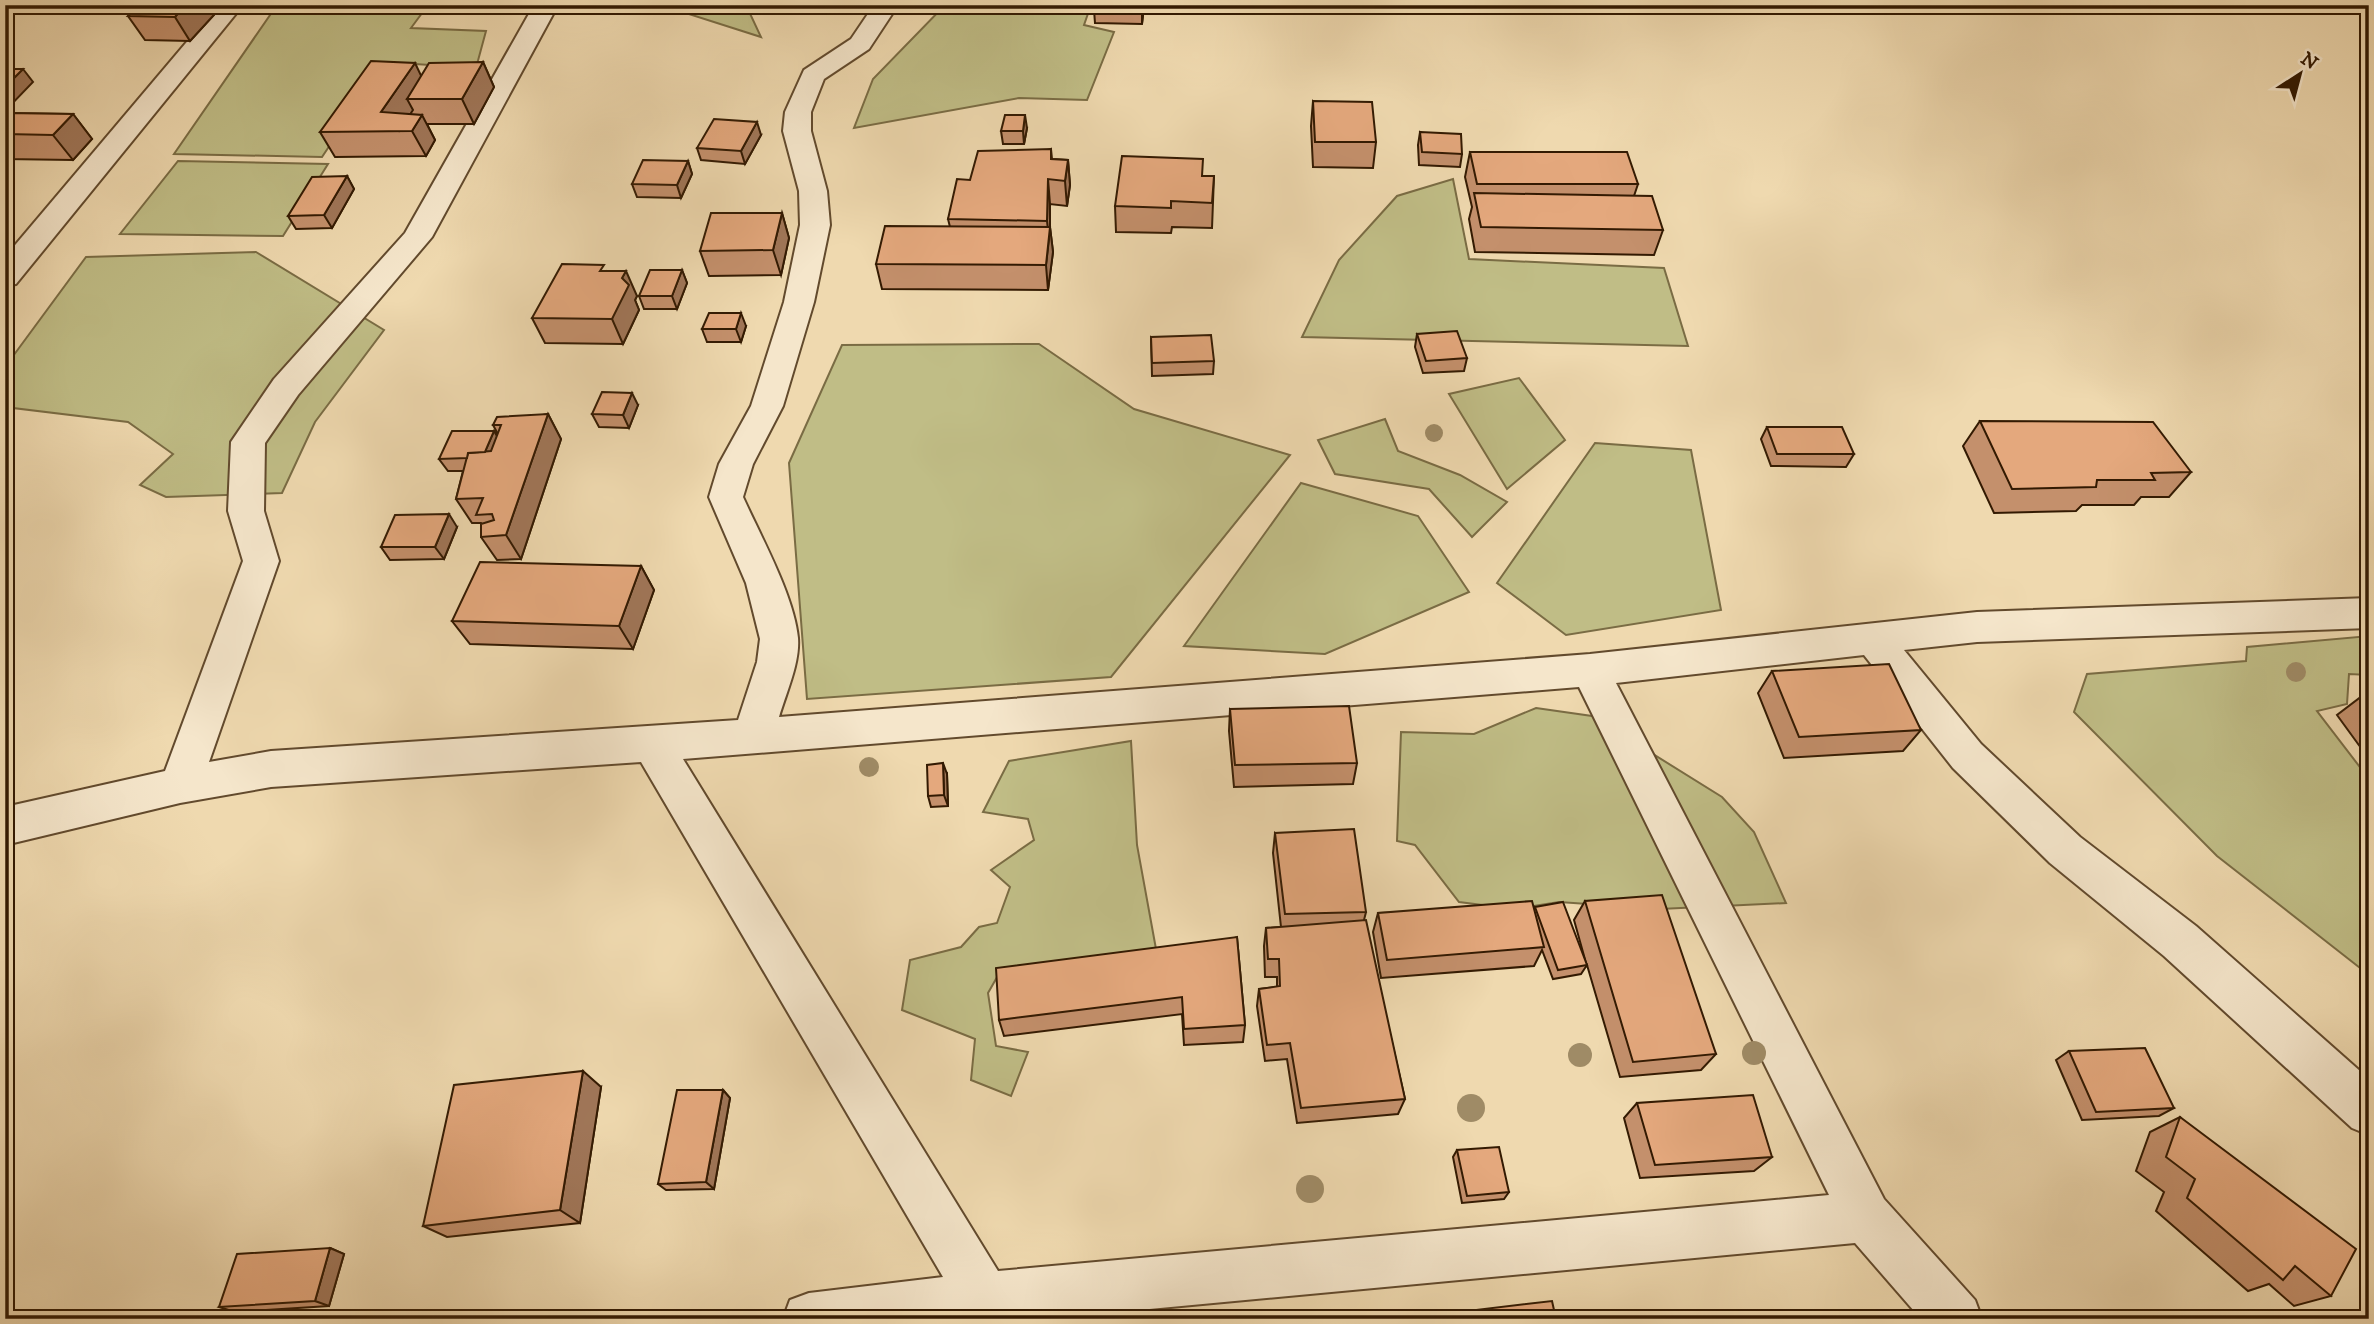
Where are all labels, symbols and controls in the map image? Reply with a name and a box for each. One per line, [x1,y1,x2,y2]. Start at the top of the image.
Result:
north arrow [2266,38,2336,108]
text: N [2296,48,2323,76]

